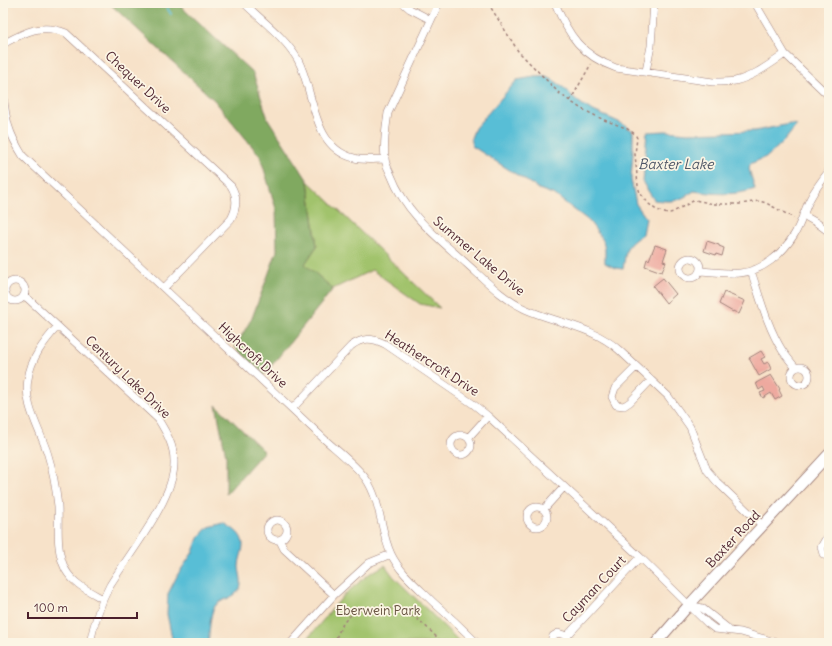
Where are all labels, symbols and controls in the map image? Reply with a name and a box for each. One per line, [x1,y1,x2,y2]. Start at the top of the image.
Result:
street label: Chequer Drive [102,47,174,117]
water label: Baxter Lake [638,155,715,173]
street label: Summer Lake Drive [430,213,528,299]
street label: Highcroft Drive [215,319,291,391]
street label: Heathercroft Drive [382,326,482,400]
street label: Century Lake Drive [82,332,174,422]
street label: Baxter Road [702,506,764,571]
street label: Cayman Court [559,551,630,626]
scale bar [28,594,137,620]
text: 100 m [34,600,68,615]
park label: Eberwein Park [336,602,421,619]

